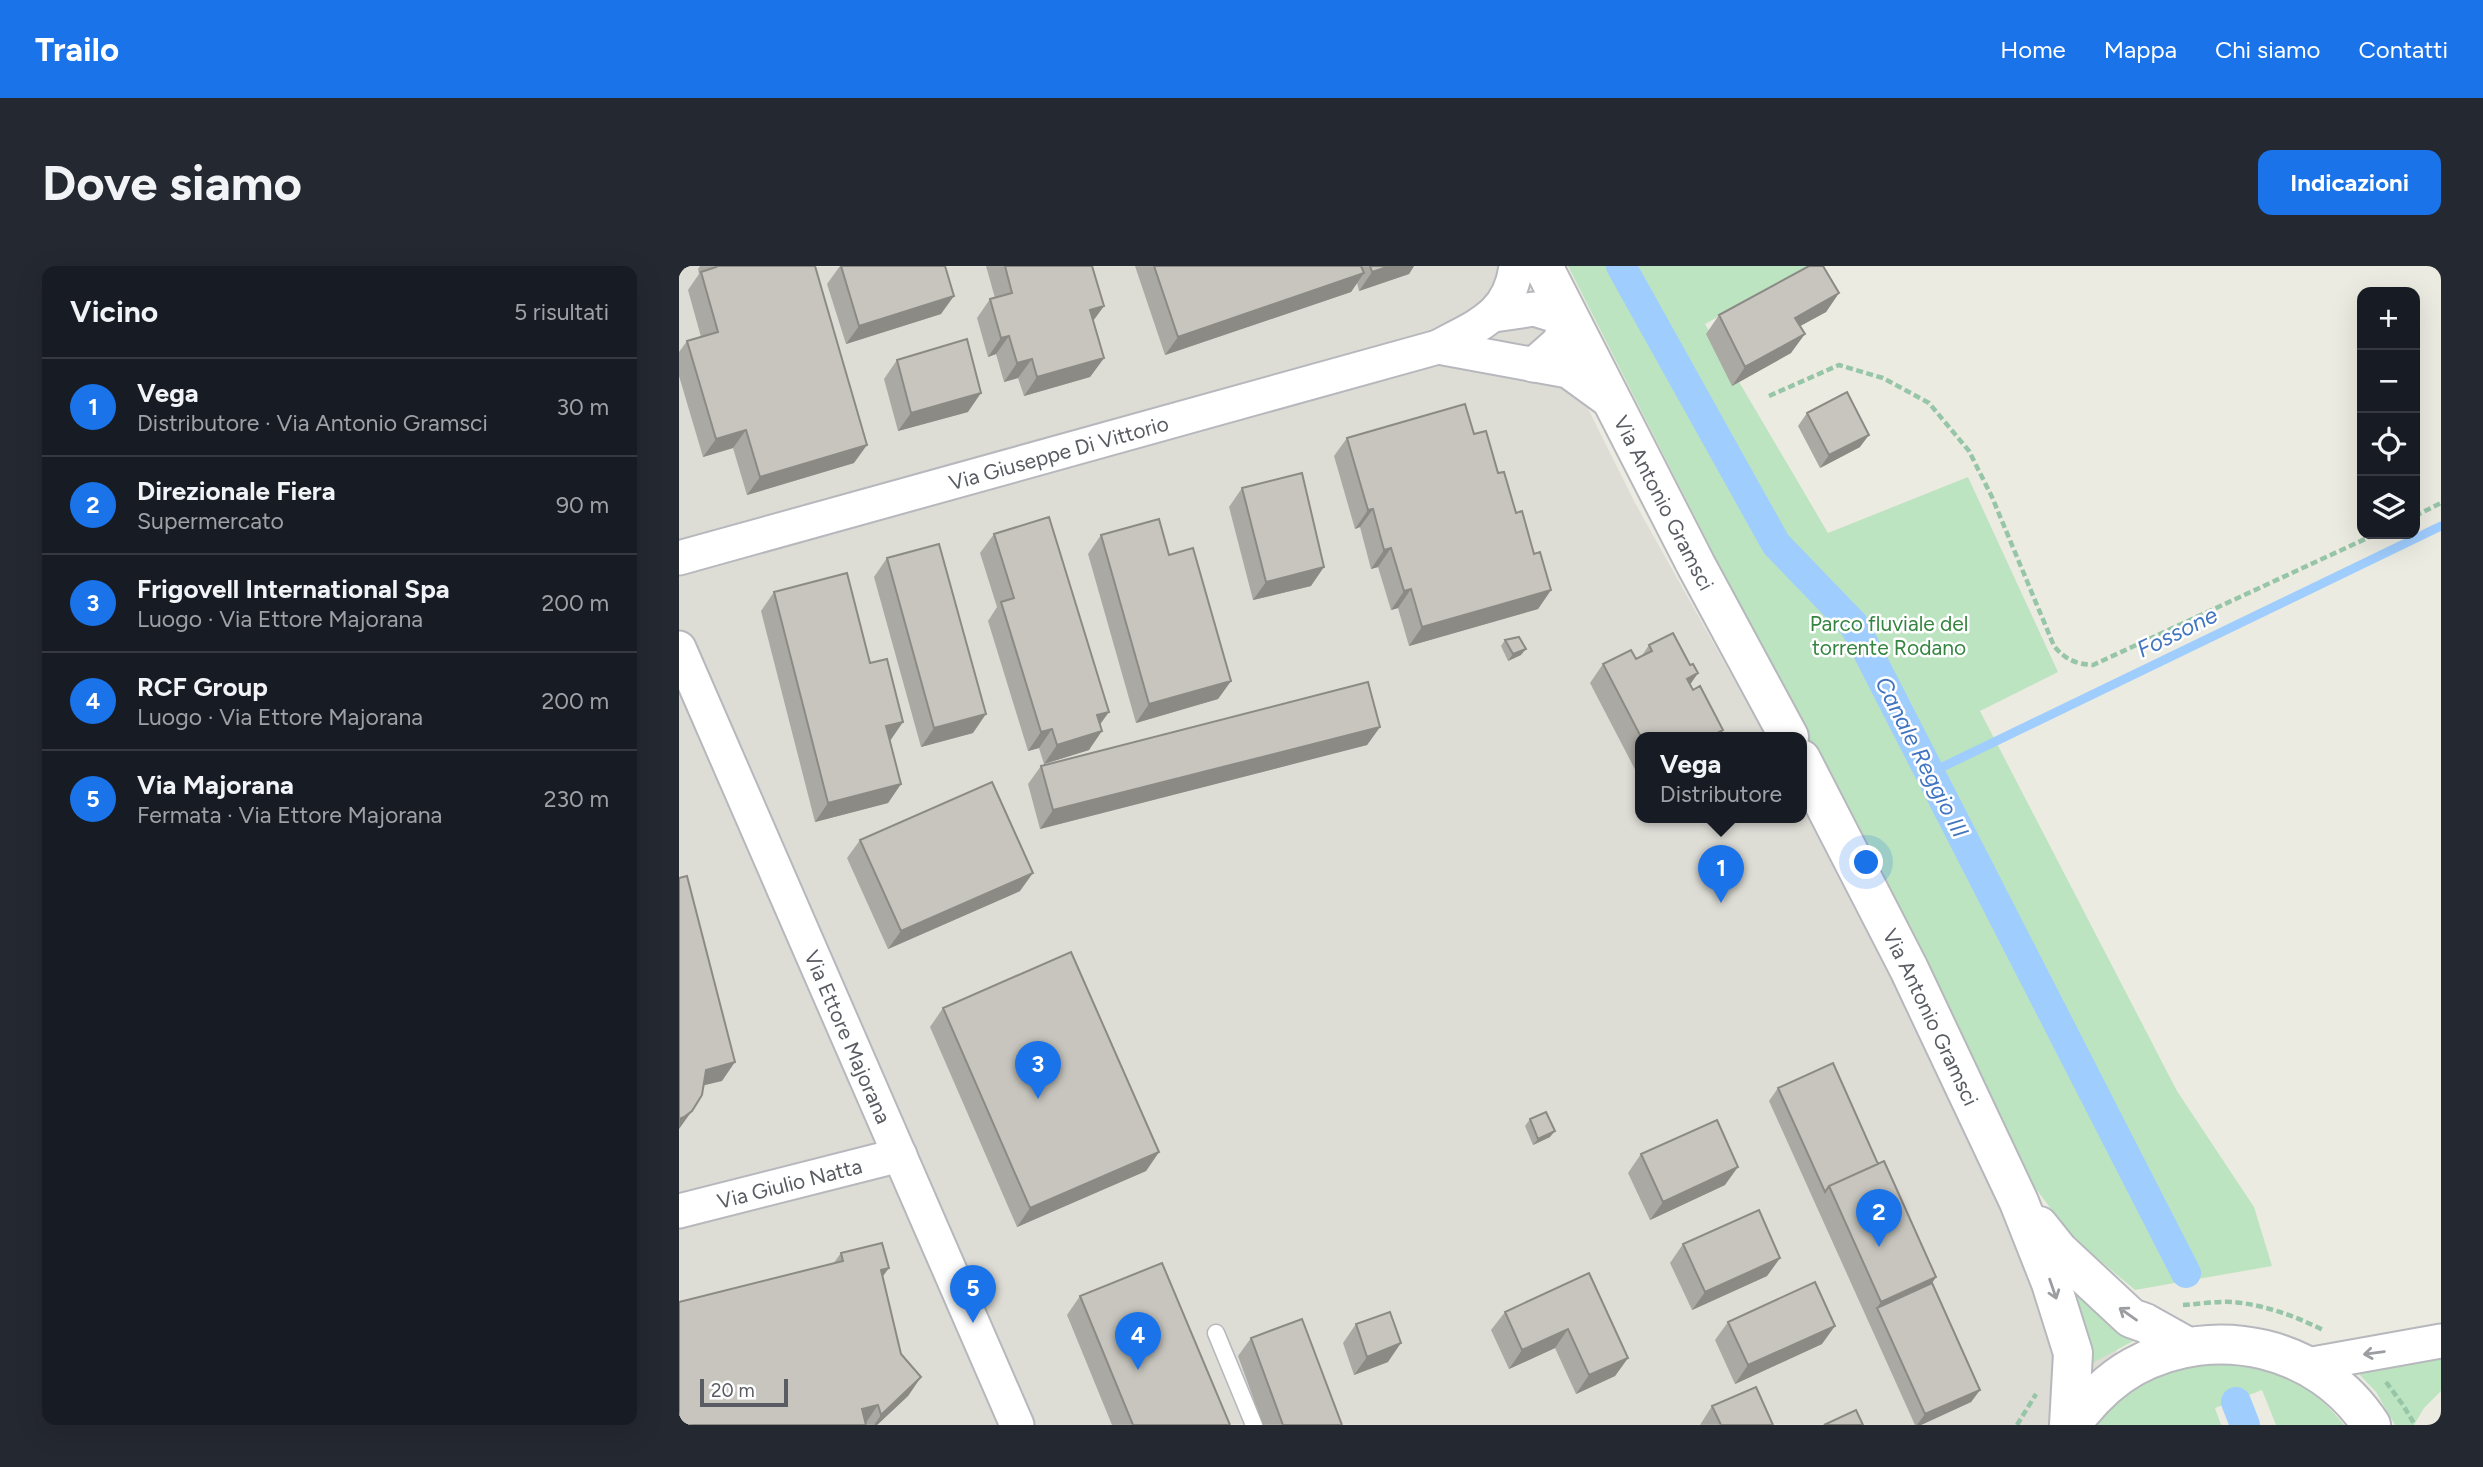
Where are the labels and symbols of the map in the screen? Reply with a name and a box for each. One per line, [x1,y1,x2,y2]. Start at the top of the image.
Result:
street label: Via Giuseppe Di Vittorio [946,410,1171,495]
street label: Via Antonio Gramsci [1609,411,1720,594]
water label: Fossone [2132,600,2222,663]
park label: Parco fluviale del torrente Rodano [1810,611,1968,660]
water label: Canale Reggio III [1869,672,1975,842]
pin: 1 [1698,845,1744,903]
your location [1849,845,1883,879]
street label: Via Antonio Gramsci [1878,924,1984,1109]
street label: Via Ettore Majorana [800,946,897,1127]
pin: 3 [1015,1041,1061,1099]
street label: Via Giulio Natta [715,1153,864,1213]
pin: 2 [1856,1189,1902,1247]
pin: 5 [950,1265,996,1323]
one-way arrow [2048,1277,2060,1299]
one-way arrow [2119,1307,2138,1321]
pin: 4 [1115,1312,1161,1370]
one-way arrow [2363,1346,2386,1359]
scale bar [700,1376,787,1408]

